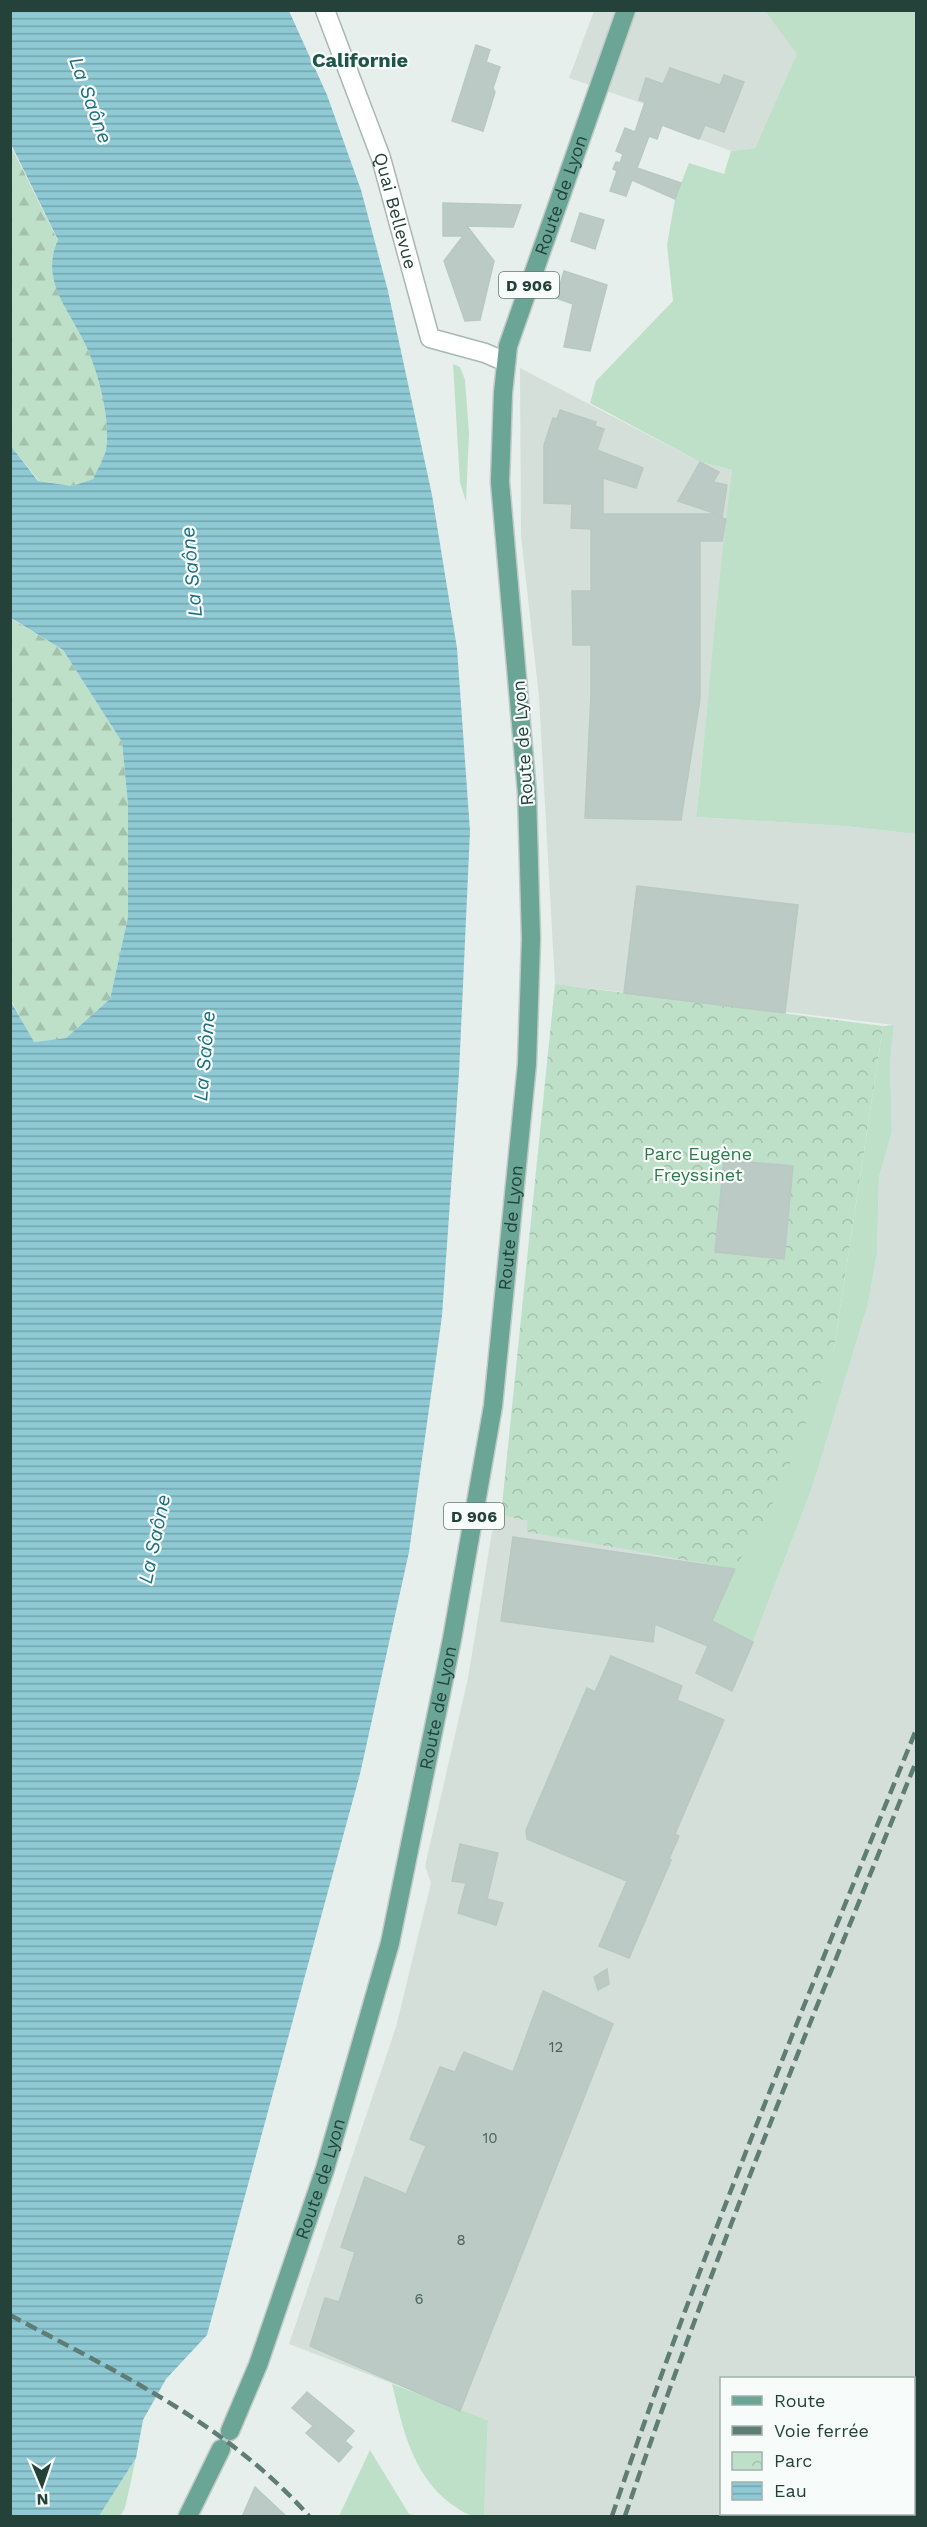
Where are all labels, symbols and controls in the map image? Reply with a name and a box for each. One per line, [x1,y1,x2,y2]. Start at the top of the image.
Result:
district label: Californie [312,48,408,72]
water label: La Saône [64,53,118,147]
street label: Route de Lyon [530,132,591,258]
street label: Quai Bellevue [370,150,422,271]
road number: D 906 [499,272,559,298]
water label: La Saône [175,526,207,618]
street label: Route de Lyon [508,680,537,807]
water label: La Saône [188,1010,220,1102]
park label: Parc Eugène Freyssinet [644,1143,752,1185]
street label: Route de Lyon [494,1164,527,1291]
water label: La Saône [133,1492,175,1586]
road number: D 906 [444,1503,504,1529]
street label: Route de Lyon [415,1644,460,1772]
house number: 12 [549,2038,563,2056]
street label: Route de Lyon [291,2116,349,2242]
house number: 10 [482,2129,498,2147]
house number: 8 [456,2231,466,2249]
house number: 6 [414,2290,424,2308]
legend [720,2377,915,2515]
text: Route [774,2390,826,2411]
text: Voie ferrée [774,2420,869,2441]
text: Parc [774,2450,812,2471]
north arrow [12,2455,72,2515]
text: Eau [774,2480,807,2501]
text: N [36,2490,49,2509]

